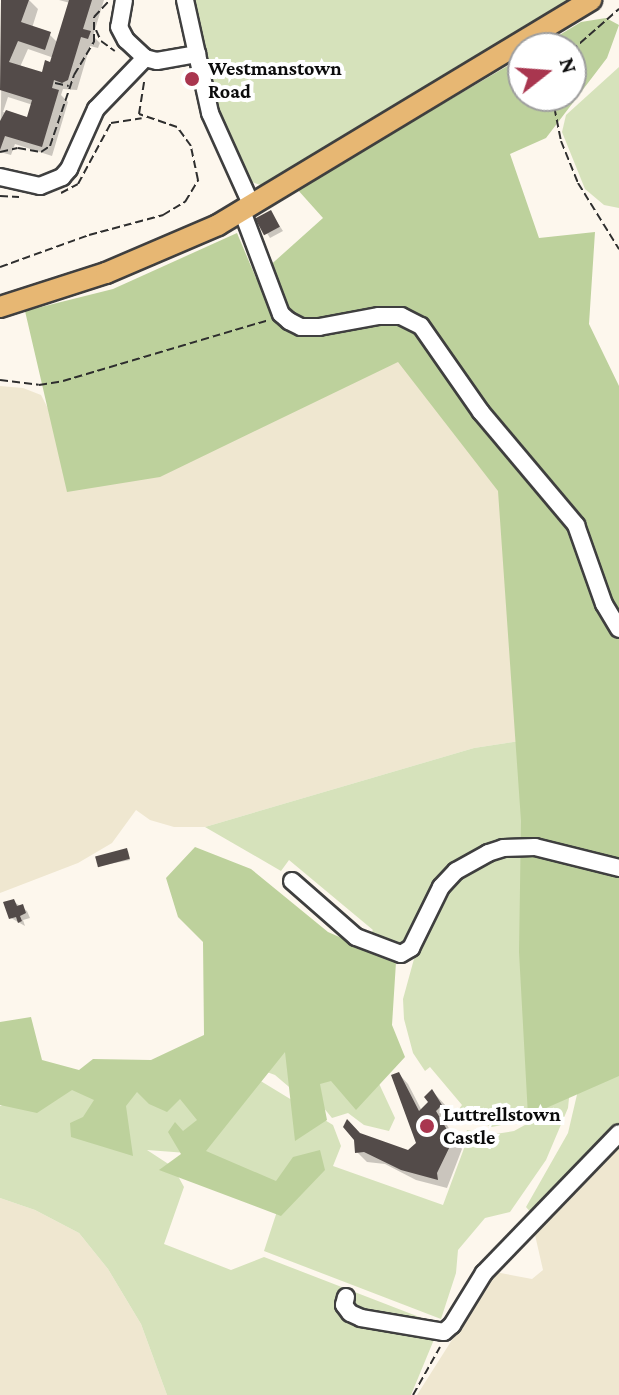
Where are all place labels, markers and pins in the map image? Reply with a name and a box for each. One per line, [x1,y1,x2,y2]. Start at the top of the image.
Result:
place label: Westmanstown Road [208,56,342,103]
marker: Westmanstown Road [183,70,201,88]
place label: Luttrellstown Castle [443,1102,561,1149]
marker: Luttrellstown Castle [418,1117,436,1135]

